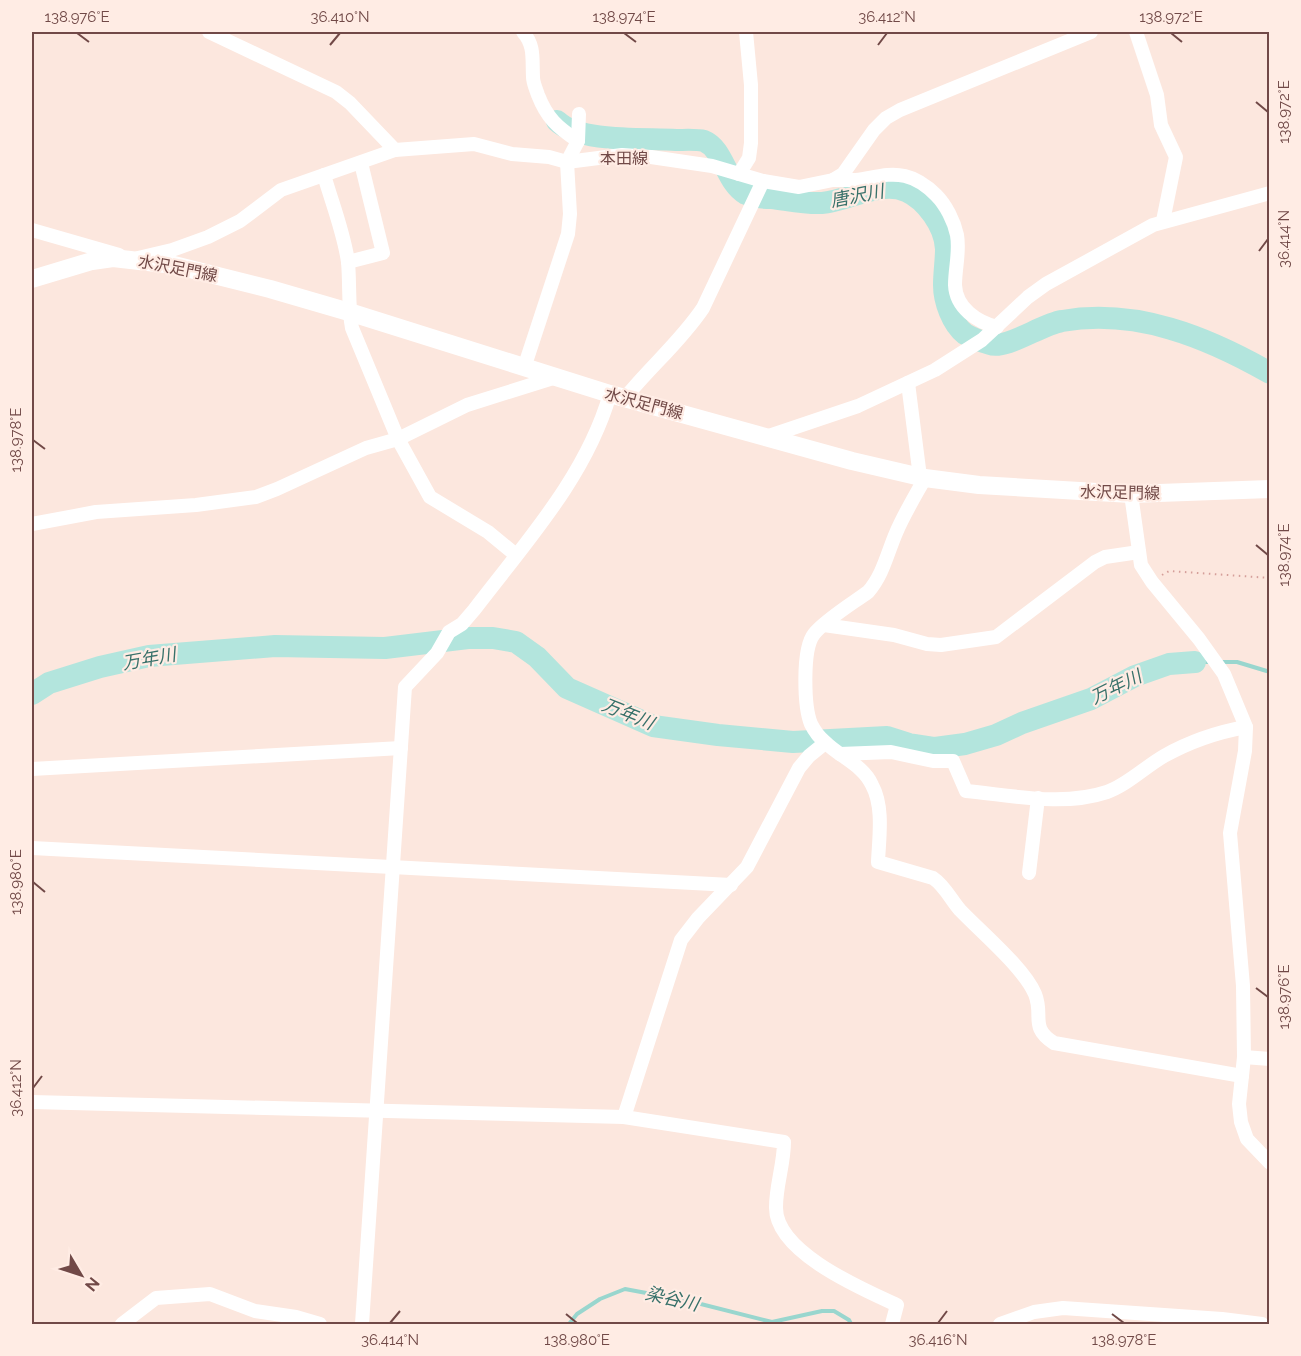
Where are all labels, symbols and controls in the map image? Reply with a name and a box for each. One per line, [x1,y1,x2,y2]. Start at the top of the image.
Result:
text: 138.976°E [44,8,110,26]
text: 36.410°N [311,8,369,26]
text: 138.974°E [592,8,656,26]
text: 36.412°N [858,8,916,26]
text: 138.972°E [1139,8,1203,26]
text: 138.972°E [1275,80,1293,144]
street label: 本田線 [600,149,648,168]
water label: 唐沢川 [828,180,887,211]
text: 36.414°N [1275,210,1293,268]
street label: 水沢足門線 [137,252,219,285]
street label: 水沢足門線 [603,384,685,423]
text: 138.978°E [7,408,25,472]
street label: 水沢足門線 [1080,482,1160,503]
text: 138.974°E [1275,523,1293,587]
water label: 万年川 [121,643,179,674]
water label: 万年川 [1087,664,1146,708]
water label: 万年川 [599,694,659,734]
text: 138.980°E [7,849,25,915]
text: 138.976°E [1275,964,1293,1030]
text: 36.412°N [7,1059,25,1117]
north arrow [51,1245,111,1305]
text: N [81,1273,103,1295]
water label: 染谷川 [643,1282,703,1315]
text: 36.414°N [361,1331,419,1349]
text: 138.980°E [544,1331,610,1349]
text: 36.416°N [908,1331,968,1349]
text: 138.978°E [1092,1331,1156,1349]

